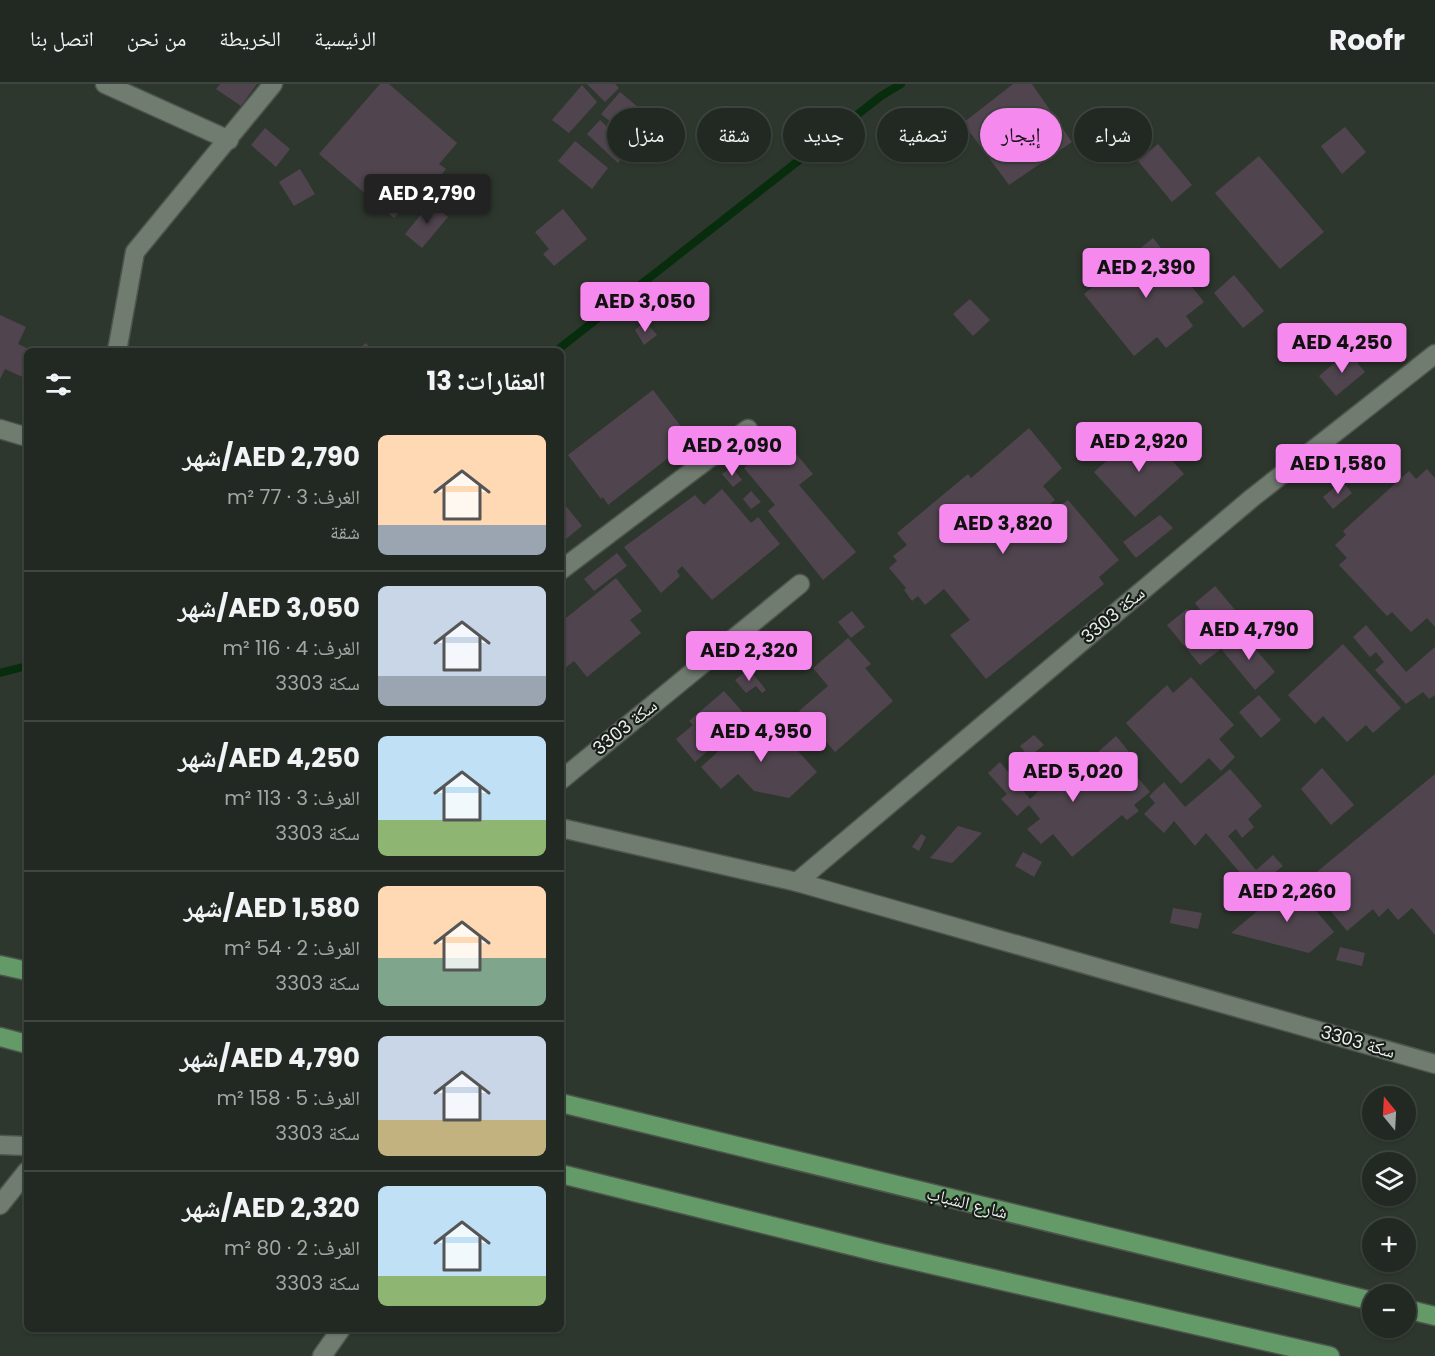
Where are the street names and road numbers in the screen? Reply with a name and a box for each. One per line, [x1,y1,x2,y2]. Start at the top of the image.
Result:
street label: سكة 3303 [1075,581,1150,649]
street label: سكة 3303 [587,693,662,760]
street label: سكة 3303 [1318,1019,1398,1064]
street label: شارع الشباب [924,1180,1010,1225]

